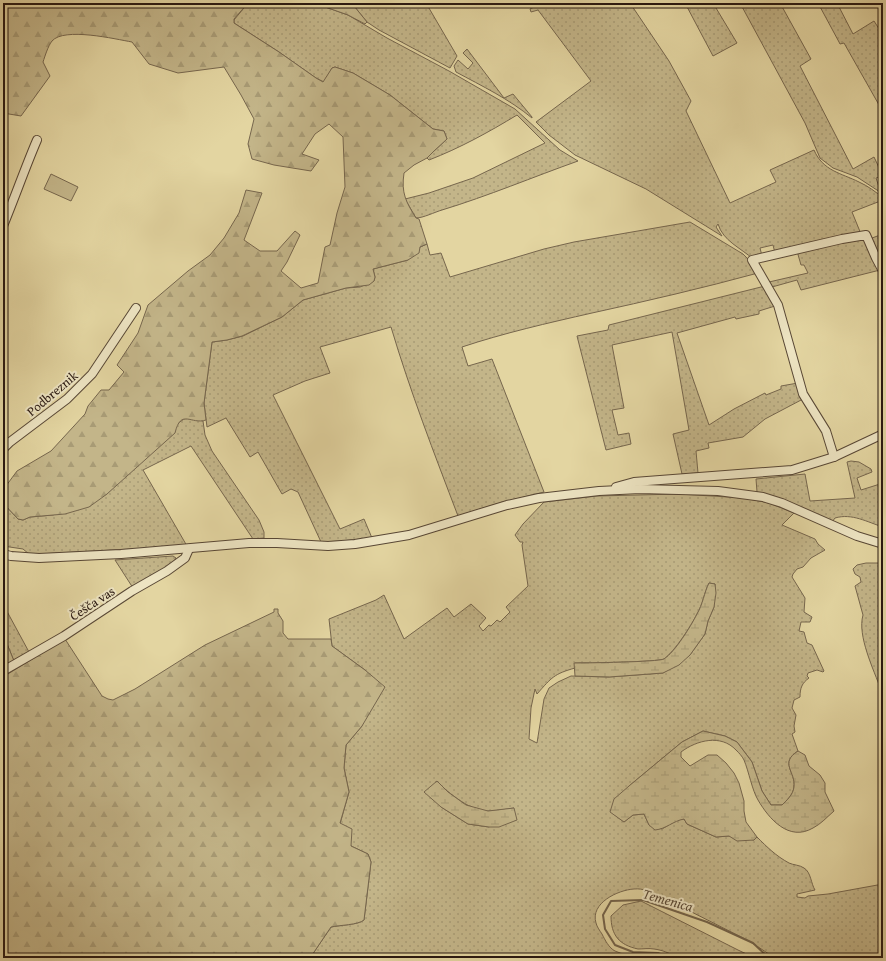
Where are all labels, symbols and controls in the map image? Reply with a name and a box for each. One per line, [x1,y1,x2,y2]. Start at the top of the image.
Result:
street label: Podbreznik [23,366,82,421]
street label: Češča vas [66,582,119,625]
water label: Temenica [641,883,696,917]

